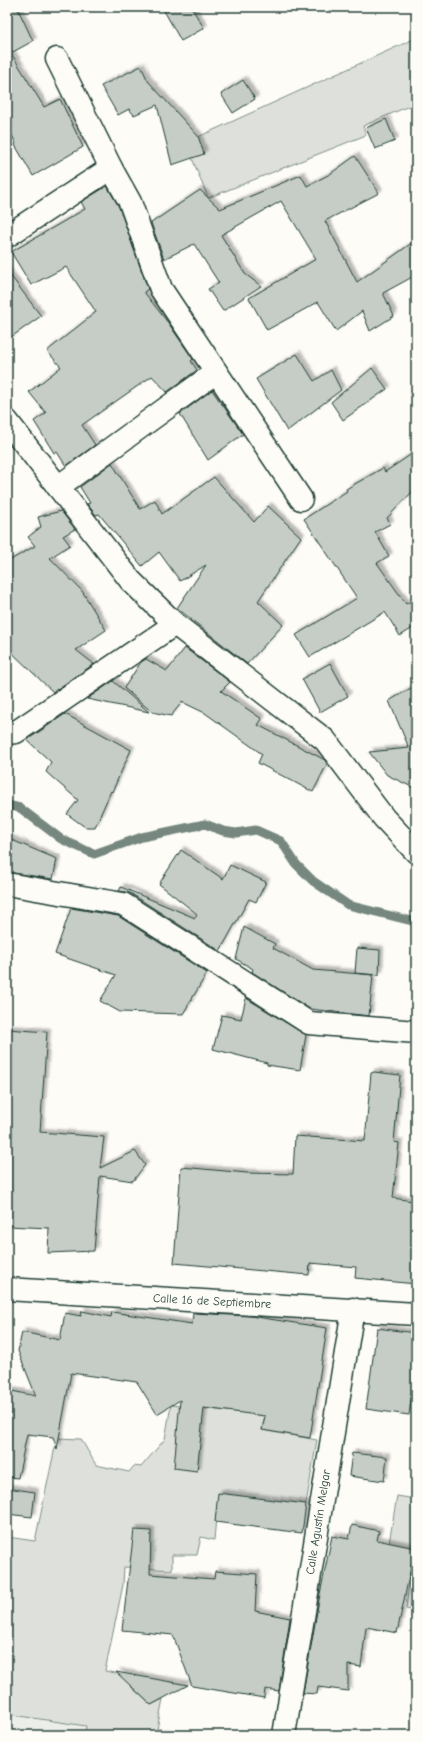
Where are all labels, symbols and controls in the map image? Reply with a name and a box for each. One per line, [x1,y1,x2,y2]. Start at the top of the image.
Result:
street label: Calle 16 de Septiembre [152,1291,272,1311]
street label: Calle Agustín Melgar [303,1468,333,1576]

